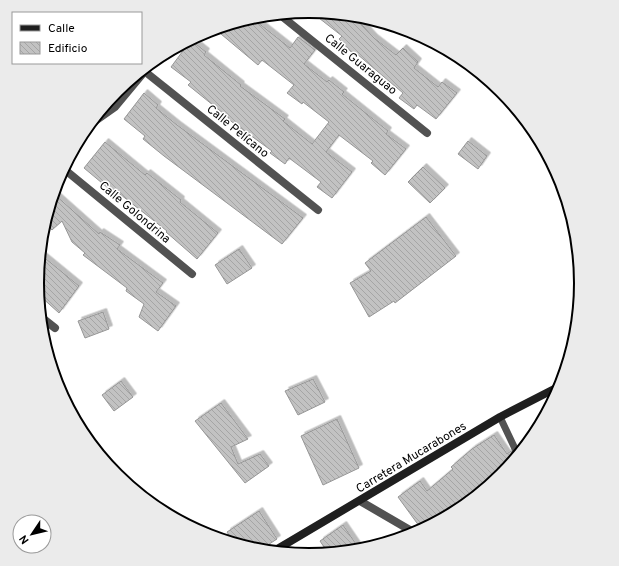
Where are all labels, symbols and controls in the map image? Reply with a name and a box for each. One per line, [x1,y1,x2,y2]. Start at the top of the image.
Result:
legend [12,12,142,64]
text: Calle [48,21,75,37]
street label: Calle Guaraguao [321,31,400,99]
text: Edificio [48,41,88,57]
street label: Calle Pelícano [203,102,272,162]
street label: Calle Golondrina [95,178,174,247]
street label: Carretera Mucarabones [353,419,470,497]
north arrow [12,514,52,554]
text: N [17,532,33,546]

